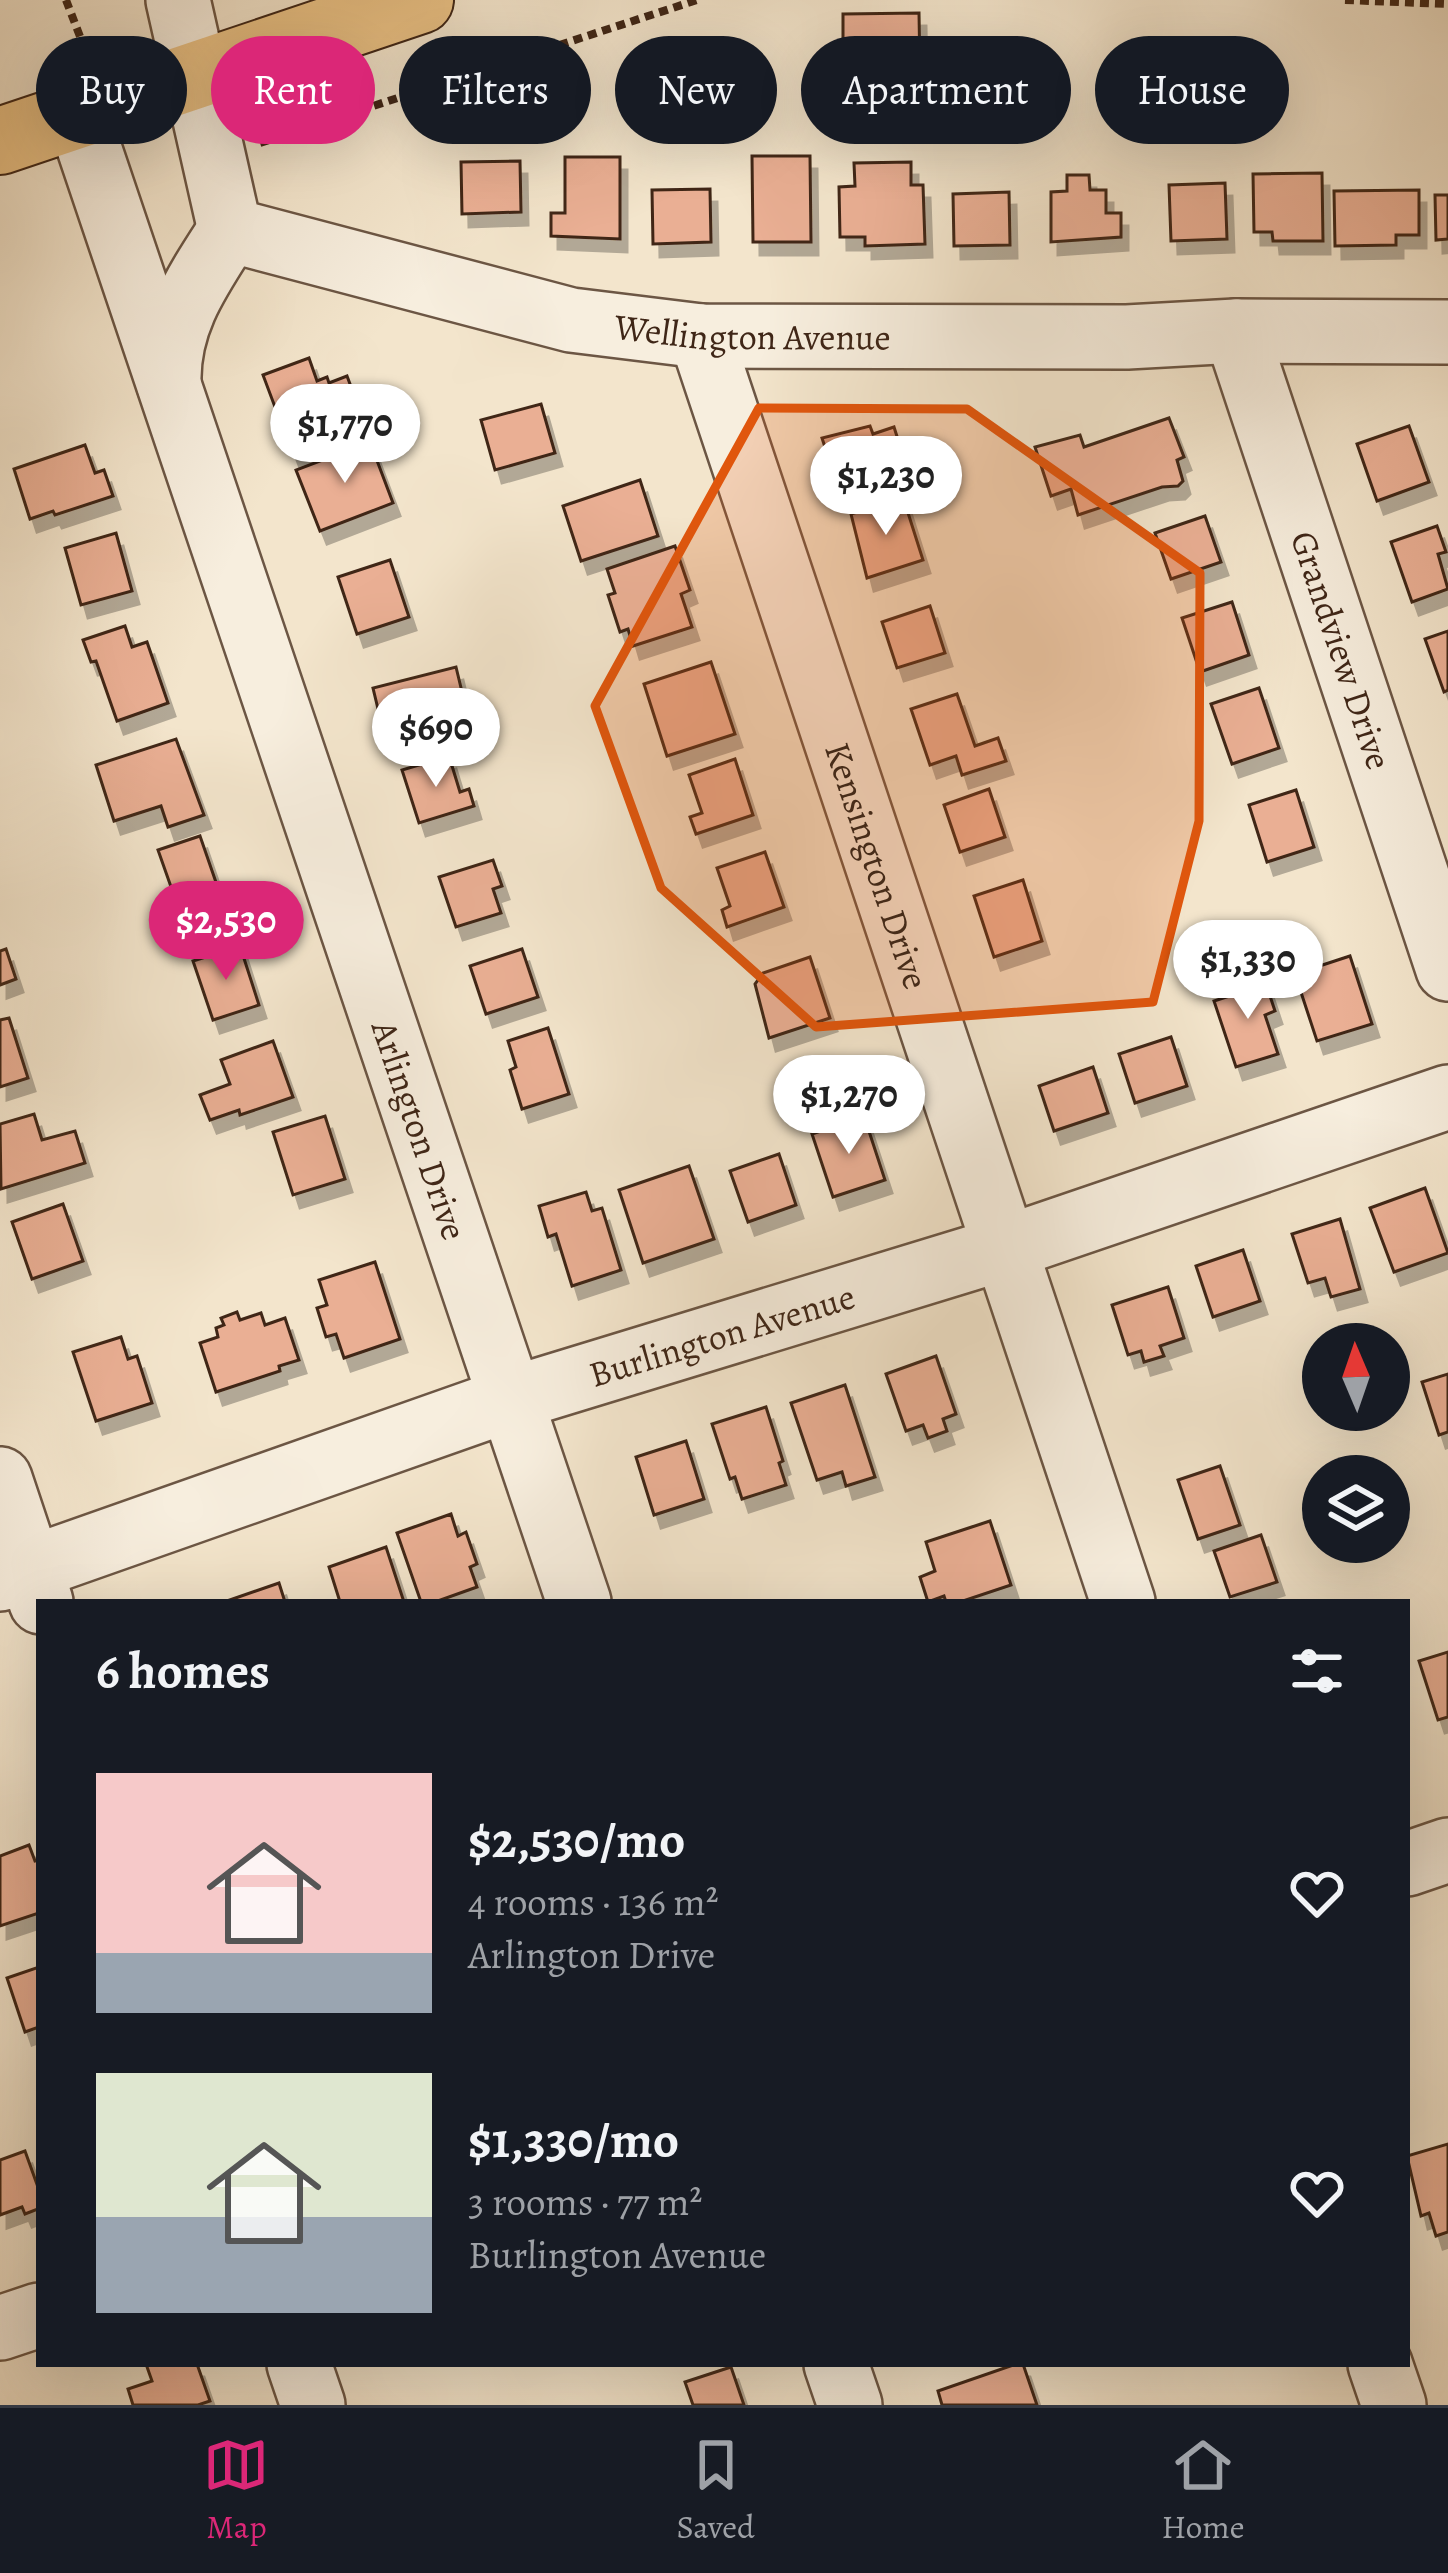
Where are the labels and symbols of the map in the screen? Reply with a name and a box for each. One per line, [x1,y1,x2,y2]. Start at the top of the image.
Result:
street label: Wellington Avenue [611,301,891,361]
pin: $1,770 [247,384,443,486]
pin: $1,230 [788,436,984,538]
street label: Grandview Drive [1280,524,1404,775]
pin: $690 [365,688,507,790]
street label: Kensington Drive [814,736,941,995]
pin: $2,530 [128,881,324,983]
pin: $1,330 [1150,920,1346,1022]
street label: Arlington Drive [360,1013,480,1246]
pin: $1,270 [751,1055,947,1157]
street label: Burlington Avenue [583,1271,860,1398]
north arrow [1302,1323,1410,1431]

